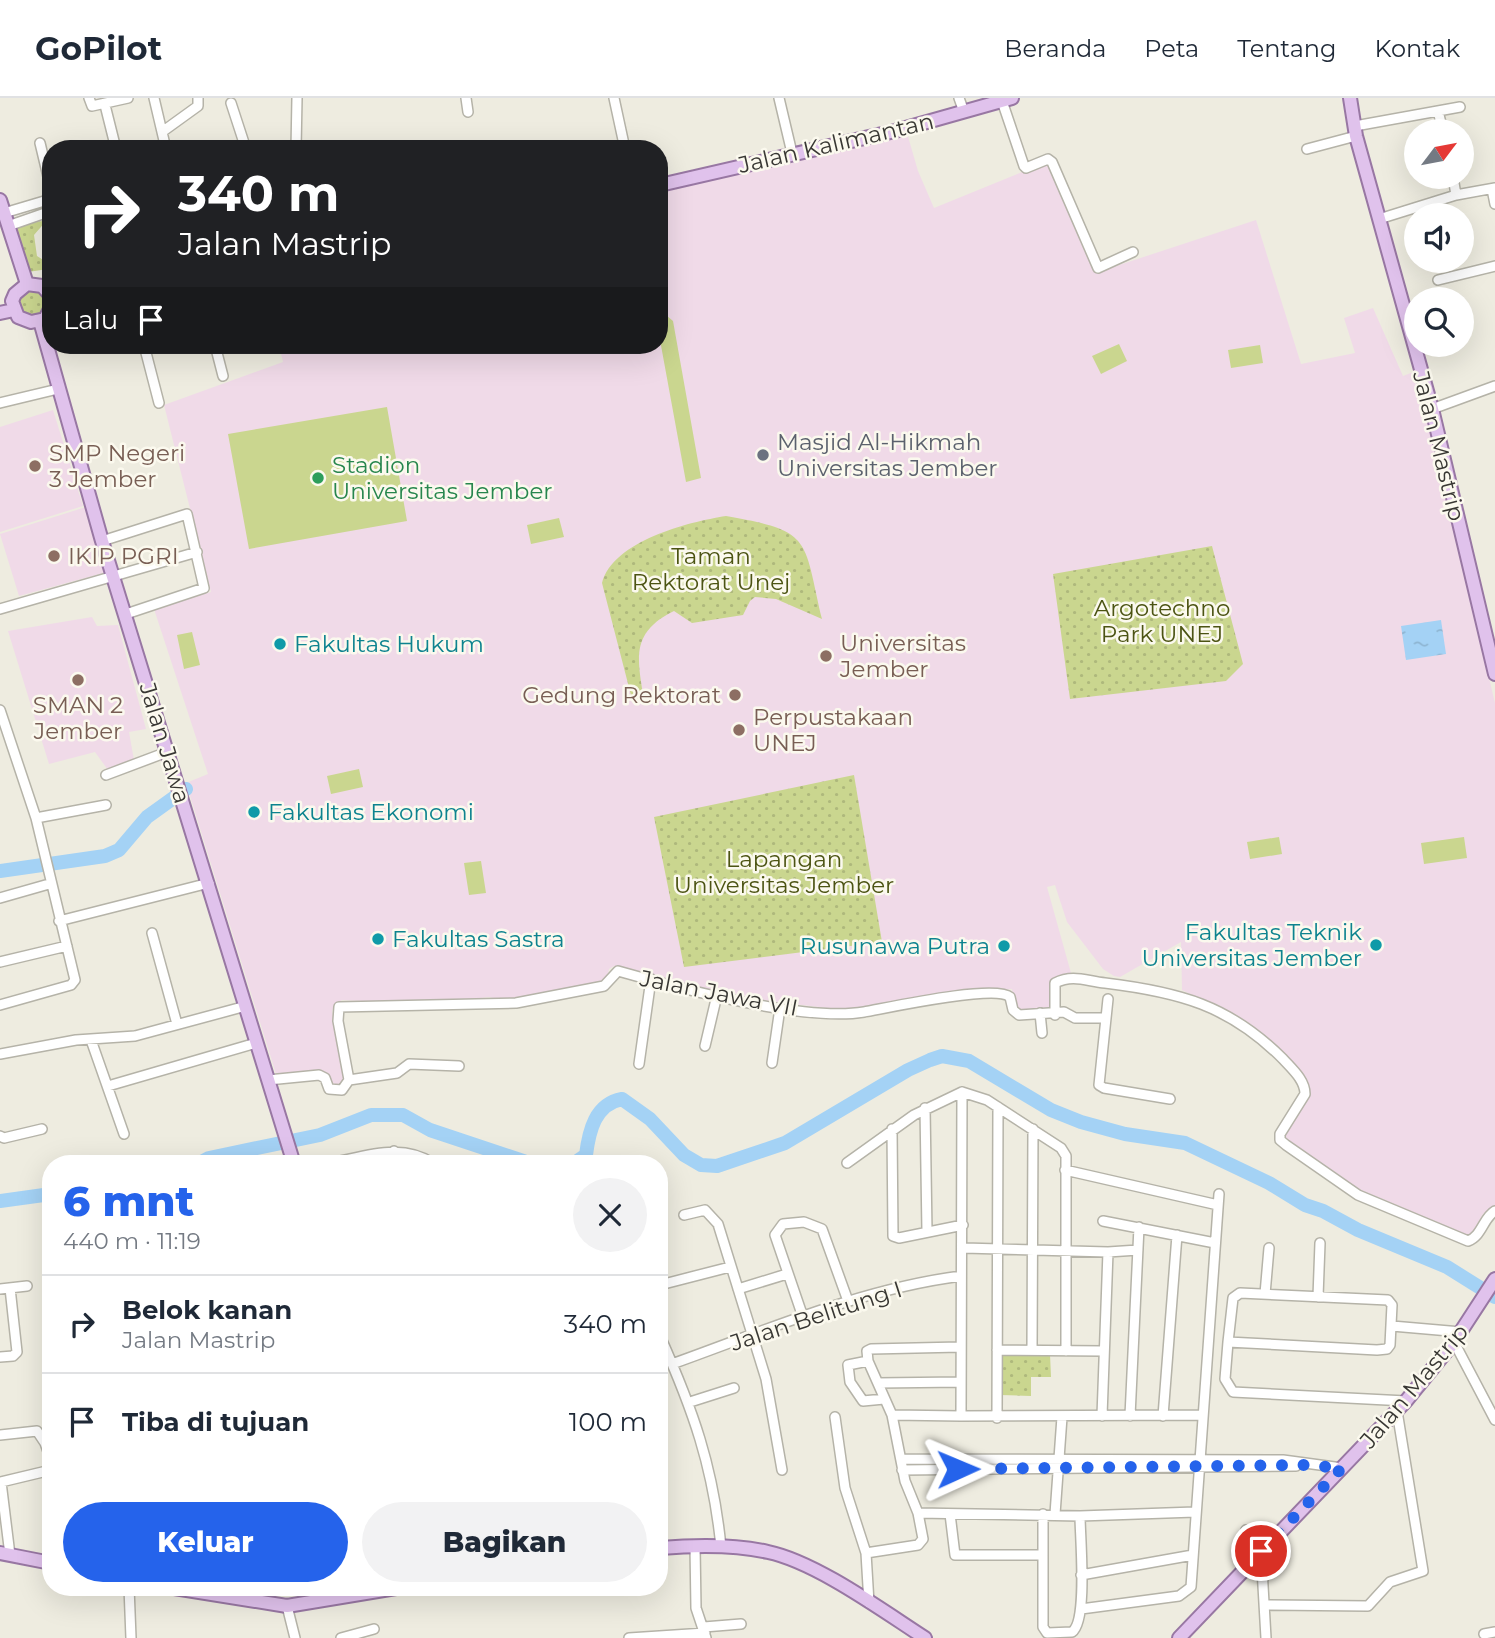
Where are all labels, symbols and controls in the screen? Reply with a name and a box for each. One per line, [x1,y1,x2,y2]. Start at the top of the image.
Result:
text: GoPilot [35,28,162,68]
text: Beranda [1004,34,1106,63]
text: Peta [1144,34,1199,63]
text: Tentang [1237,34,1336,63]
text: Kontak [1374,34,1460,63]
street label: Jalan Kalimantan [734,107,937,179]
north arrow [1404,119,1474,189]
map controls [1404,119,1474,357]
text: 340 m [178,164,339,223]
icon: right [63,168,154,259]
button: sound [1404,203,1474,273]
text: Jalan Mastrip [178,224,391,263]
button: search [1404,287,1474,357]
icon: arrive [132,301,170,339]
text: Lalu [63,304,118,336]
street label: Jalan Mastrip [1407,367,1471,524]
place label: Masjid Al-Hikmah Universitas Jember [777,428,998,482]
place label: SMP Negeri 3 Jember [49,439,185,493]
marker: Masjid Al-Hikmah Universitas Jember [755,447,771,463]
place label: Stadion Universitas Jember [332,451,553,505]
marker: SMP Negeri 3 Jember [27,458,43,474]
marker: Stadion Universitas Jember [310,470,326,486]
place label: IKIP PGRI [68,542,179,570]
park label: Taman Rektorat Unej [632,542,790,596]
marker: IKIP PGRI [46,548,62,564]
park label: Argotechno Park UNEJ [1094,594,1230,648]
place label: Universitas Jember [839,629,966,683]
place label: Fakultas Hukum [294,630,484,658]
marker: Fakultas Hukum [272,636,288,652]
marker: Universitas Jember [818,648,834,664]
marker: SMAN 2 Jember [70,672,86,688]
street label: Jalan Jawa [133,678,197,807]
place label: Gedung Rektorat [522,681,721,709]
marker: Gedung Rektorat [727,687,743,703]
place label: SMAN 2 Jember [33,691,123,745]
place label: Perpustakaan UNEJ [753,703,913,757]
marker: Perpustakaan UNEJ [731,722,747,738]
place label: Fakultas Ekonomi [268,798,474,826]
marker: Fakultas Ekonomi [246,804,262,820]
park label: Lapangan Universitas Jember [674,845,894,899]
place label: Fakultas Teknik Universitas Jember [1141,918,1362,972]
place label: Fakultas Sastra [392,925,564,953]
marker: Fakultas Sastra [370,931,386,947]
place label: Rusunawa Putra [800,932,990,960]
marker: Fakultas Teknik Universitas Jember [1368,937,1384,953]
marker: Rusunawa Putra [996,938,1012,954]
street label: Jalan Jawa VII [637,964,800,1022]
text: 6 mnt [63,1175,194,1227]
button: close [573,1178,647,1252]
text: 440 m · 11:19 [63,1227,201,1255]
street label: Jalan Belitung I [726,1275,905,1357]
text: Belok kanan [122,1294,292,1326]
icon: right [63,1305,101,1343]
text: 340 m [564,1308,647,1340]
street label: Jalan Mastrip [1353,1318,1474,1455]
text: Jalan Mastrip [122,1326,275,1354]
icon: arrive [63,1403,101,1441]
text: Tiba di tujuan [122,1406,309,1438]
text: 100 m [569,1406,647,1438]
position arrow [921,1432,995,1506]
button: Keluar [63,1502,348,1582]
button: Bagikan [362,1502,647,1582]
pin [1231,1521,1291,1581]
icon: arrive [1242,1532,1280,1570]

